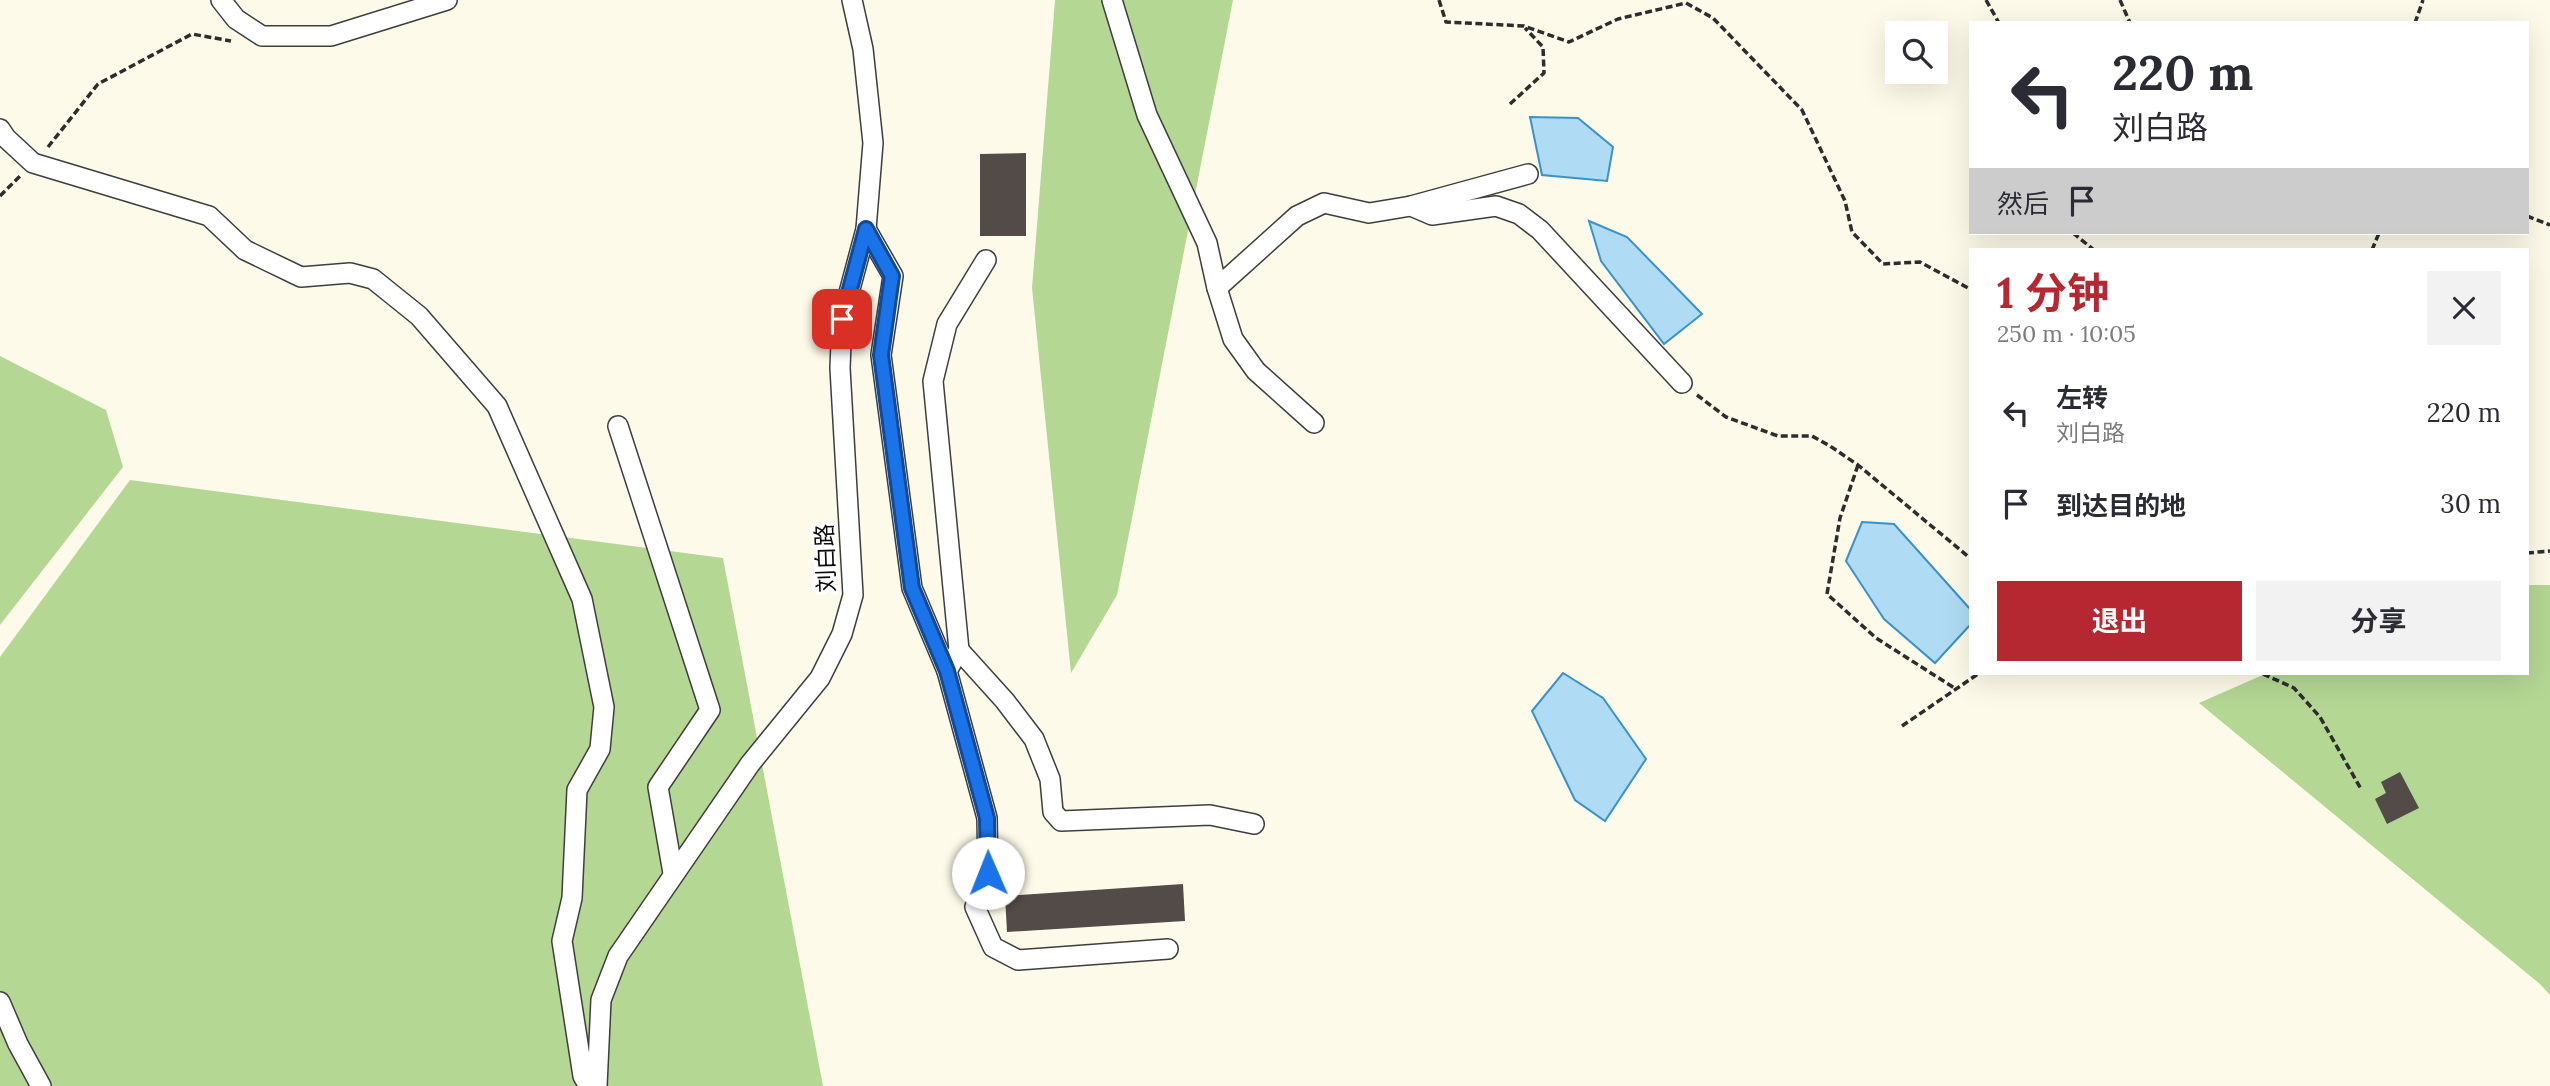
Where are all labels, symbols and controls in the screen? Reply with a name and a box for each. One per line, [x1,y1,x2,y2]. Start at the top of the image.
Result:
map controls [1885,21,1948,84]
button: search [1885,21,1948,84]
text: 220 m [2112,41,2253,103]
icon: left [1997,49,2088,140]
text: 刘白路 [2112,107,2208,148]
icon: arrive [2063,182,2101,220]
text: 然后 [1997,187,2049,220]
text: 1 分钟 [1997,266,2109,320]
button: close [2427,271,2501,345]
pin [812,289,872,349]
icon: arrive [823,300,861,338]
text: 250 m · 10:05 [1997,319,2136,348]
text: 左转 [2056,381,2108,414]
icon: left [1997,394,2035,432]
text: 220 m [2427,396,2501,429]
text: 刘白路 [2056,418,2125,447]
icon: arrive [1997,485,2035,523]
text: 30 m [2440,487,2501,520]
text: 到达目的地 [2056,489,2186,522]
street label: 刘白路 [809,523,841,593]
button: 退出 [1997,581,2242,661]
button: 分享 [2256,581,2501,661]
position arrow [951,836,1025,910]

